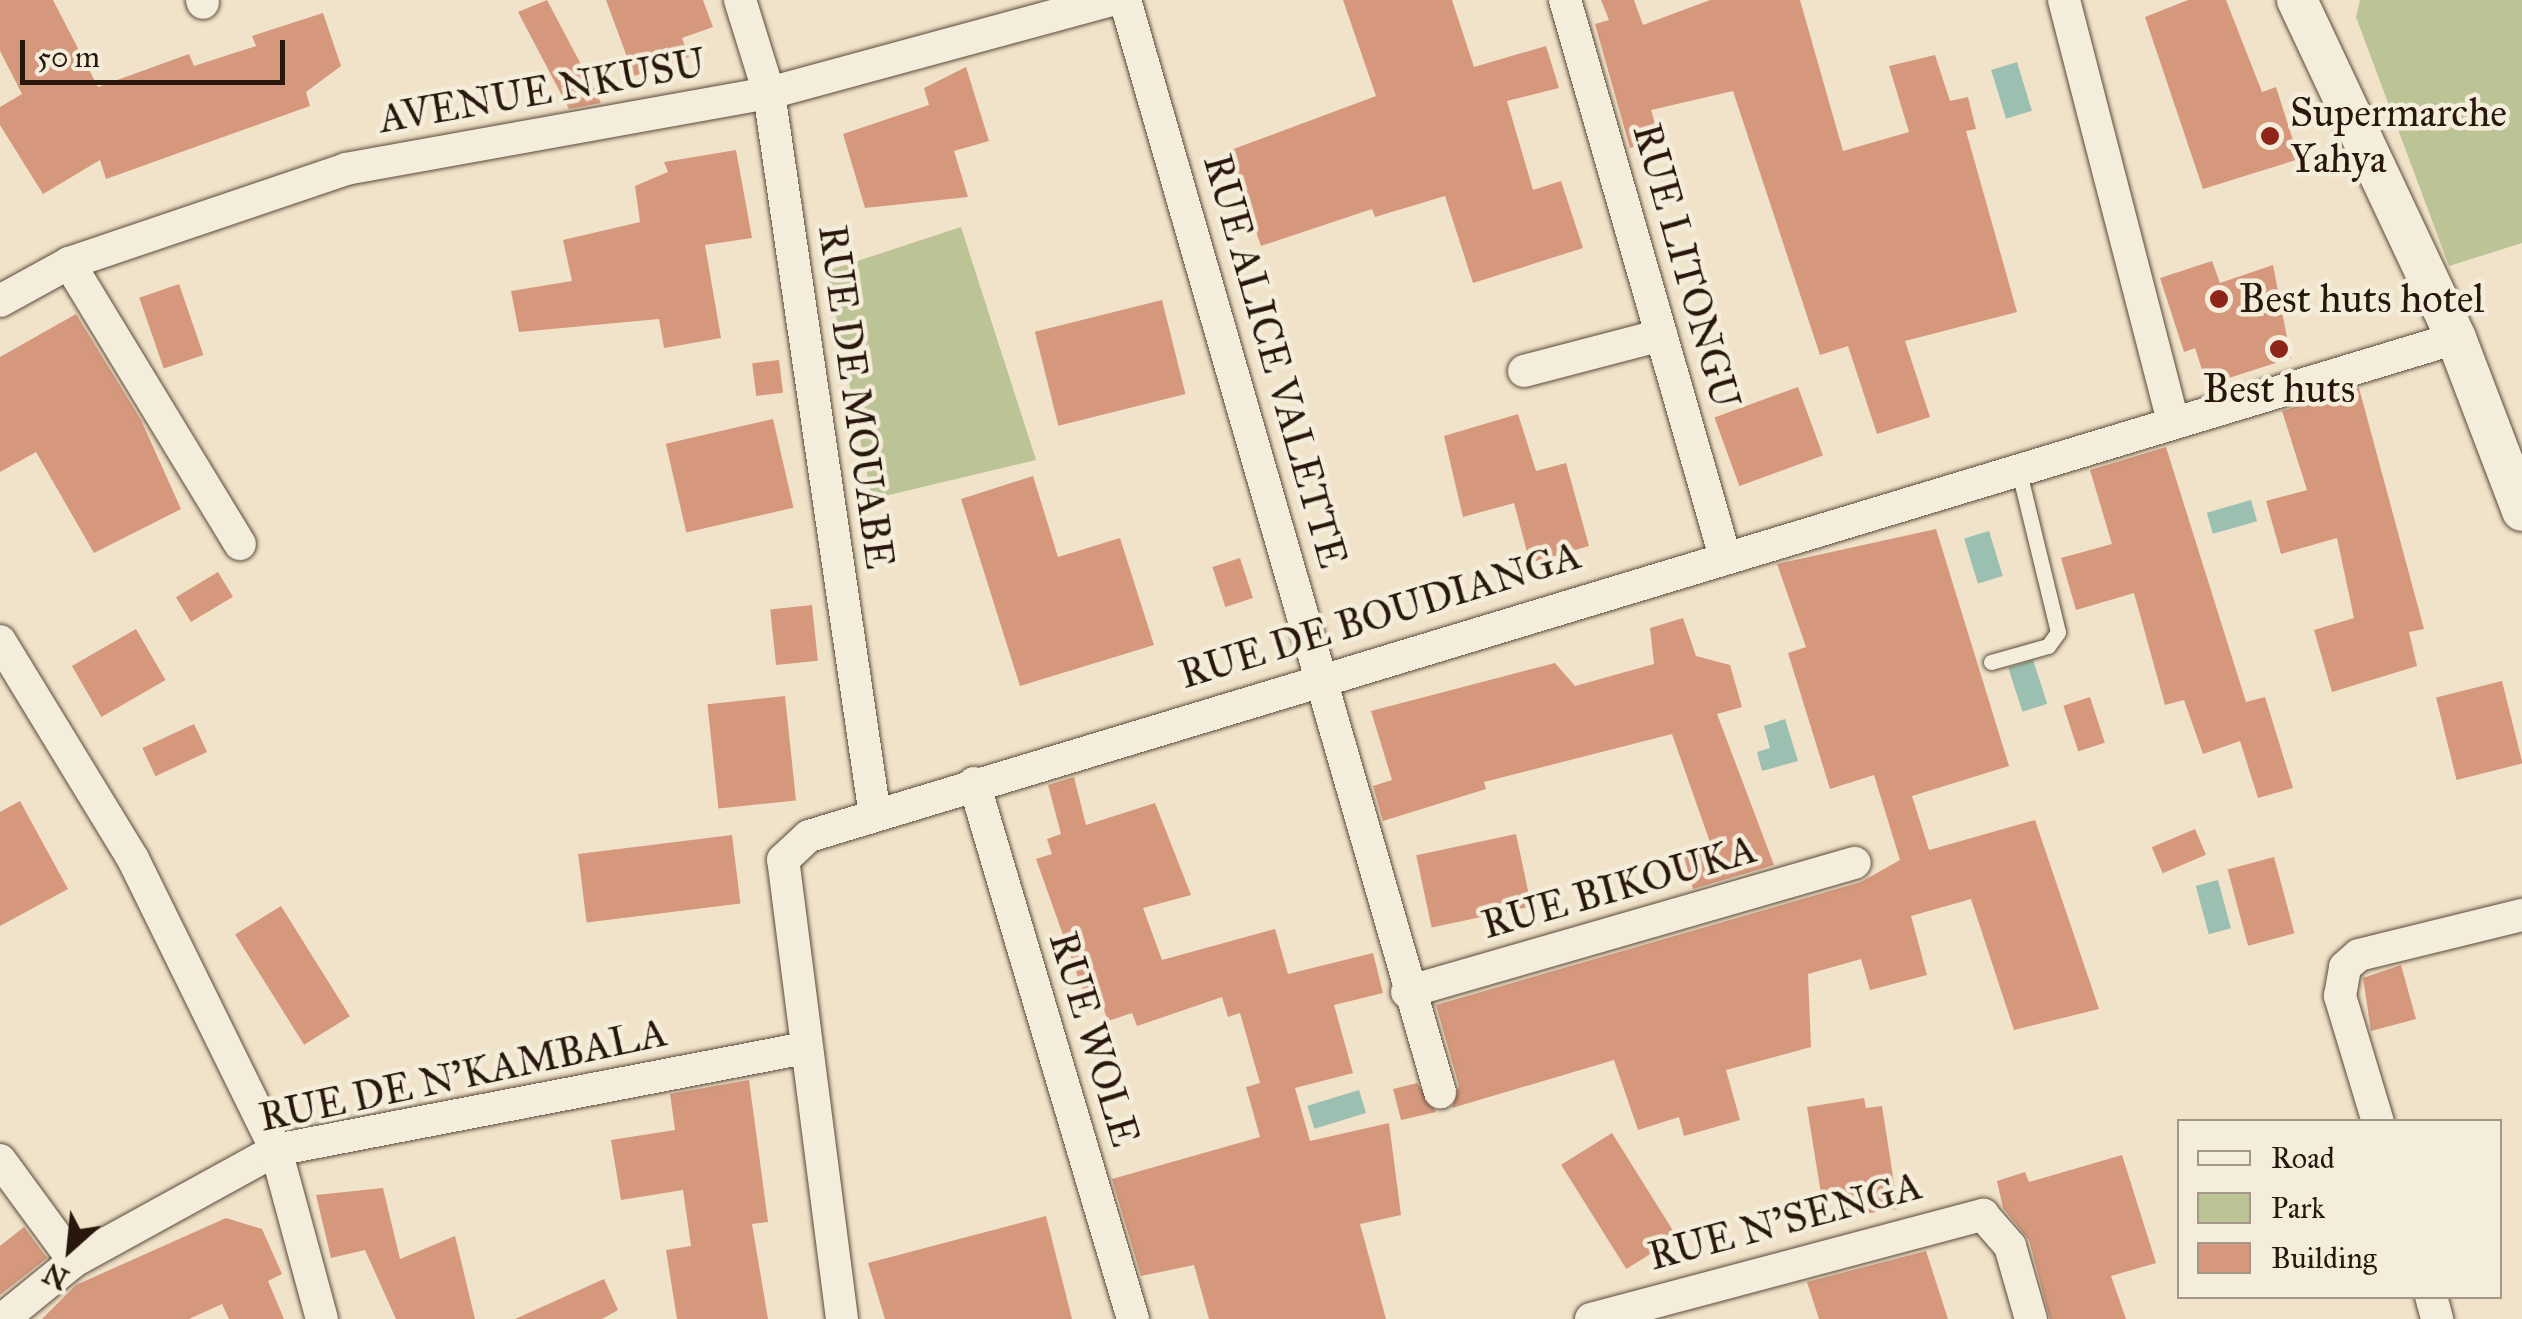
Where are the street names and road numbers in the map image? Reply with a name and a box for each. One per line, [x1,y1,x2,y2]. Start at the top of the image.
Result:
street label: AVENUE NKUSU [375,39,709,143]
street label: RUE LITONGU [1622,118,1750,414]
street label: RUE ALICE VALETTE [1193,149,1357,573]
street label: RUE DE MOUABE [808,222,904,572]
street label: RUE DE BOUDIANGA [1174,531,1586,699]
street label: RUE BIKOUKA [1476,825,1762,949]
street label: RUE WOLE [1039,926,1149,1152]
street label: RUE DE N'KAMBALA [255,1008,671,1142]
street label: RUE N'SENGA [1643,1161,1927,1281]

